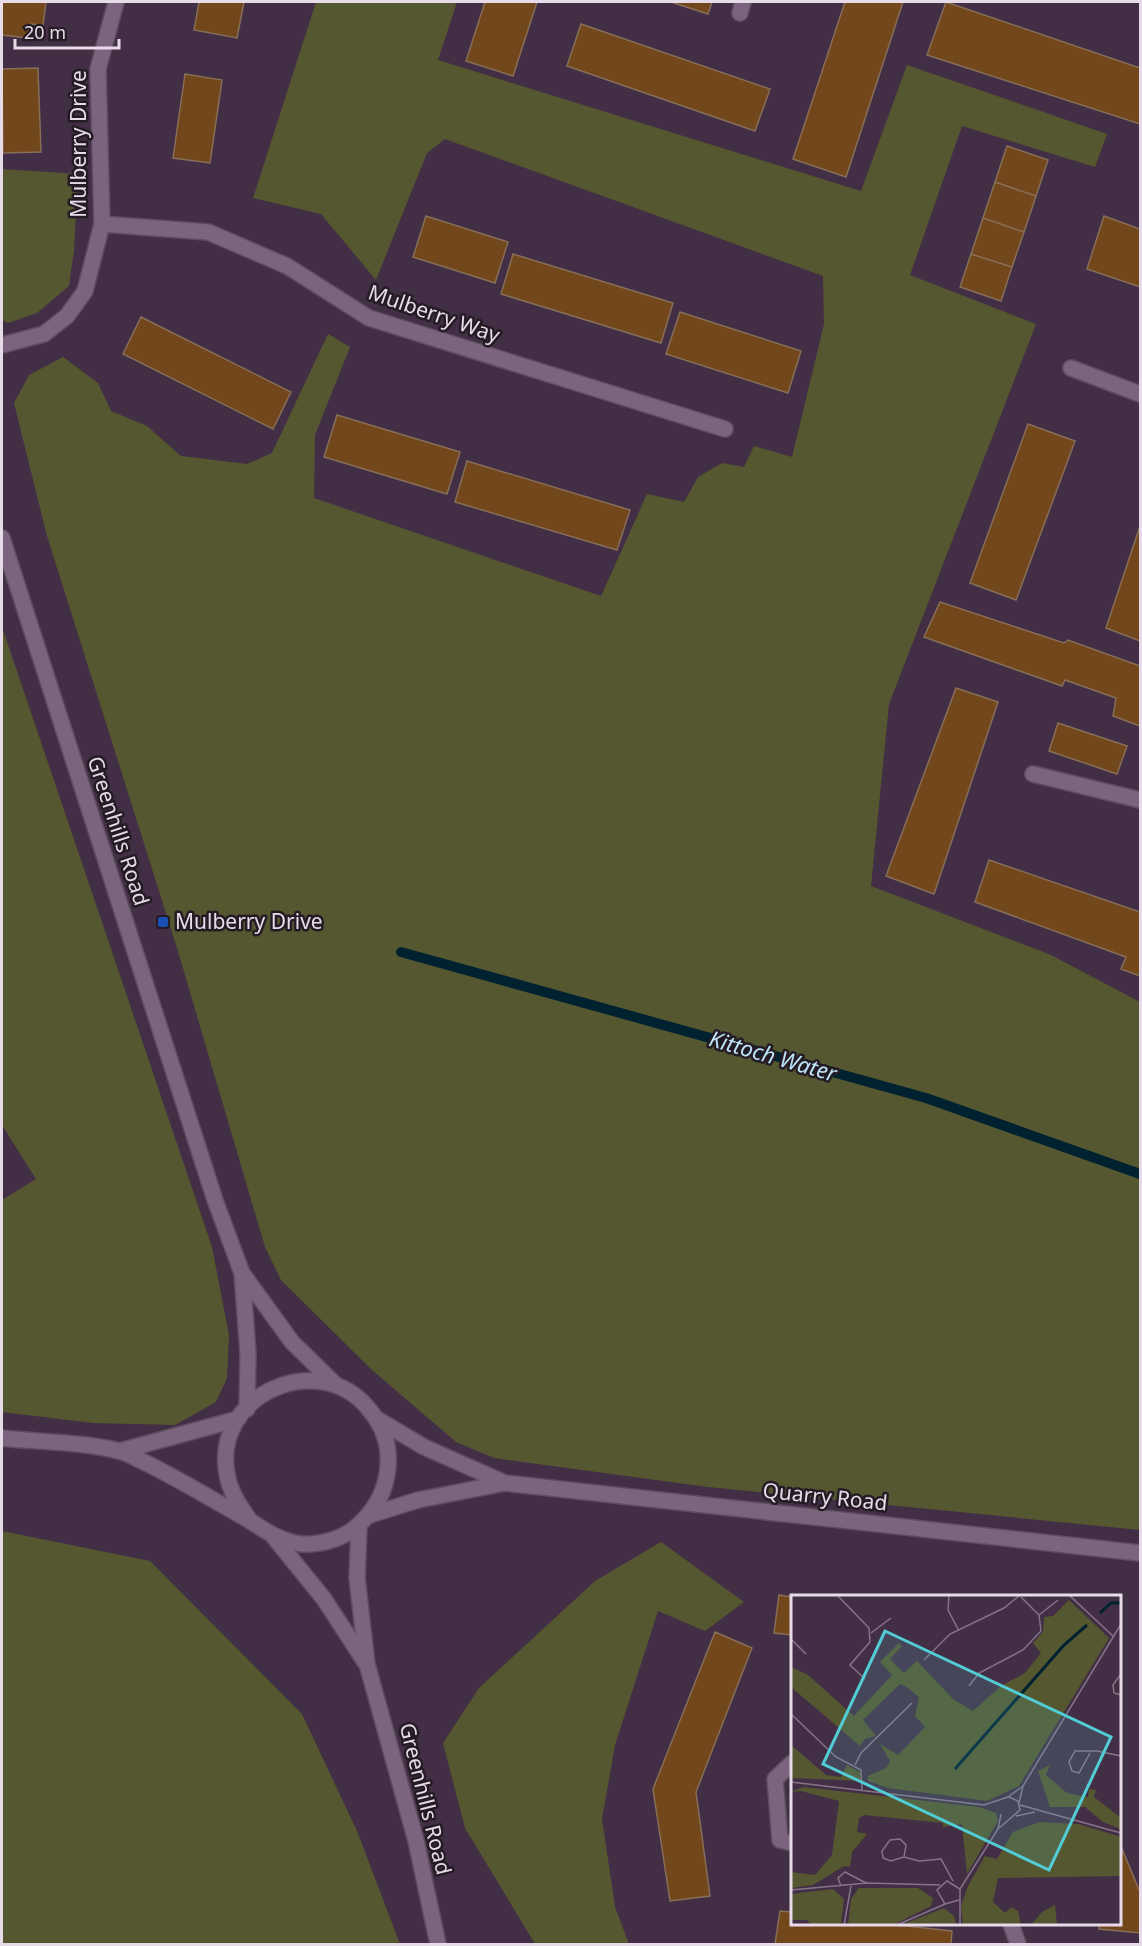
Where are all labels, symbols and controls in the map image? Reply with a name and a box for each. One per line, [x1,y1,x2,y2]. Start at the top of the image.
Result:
scale bar [15,12,118,50]
text: 20 m [24,20,66,44]
street label: Mulberry Drive [64,70,92,218]
street label: Mulberry Way [365,277,504,349]
street label: Greenhills Road [82,752,156,909]
place label: Mulberry Drive [175,907,323,935]
marker: Mulberry Drive [156,915,170,929]
water label: Kittoch Water [706,1023,842,1088]
street label: Quarry Road [761,1476,889,1516]
inset map [791,1595,1121,1925]
street label: Greenhills Road [394,1720,458,1878]

